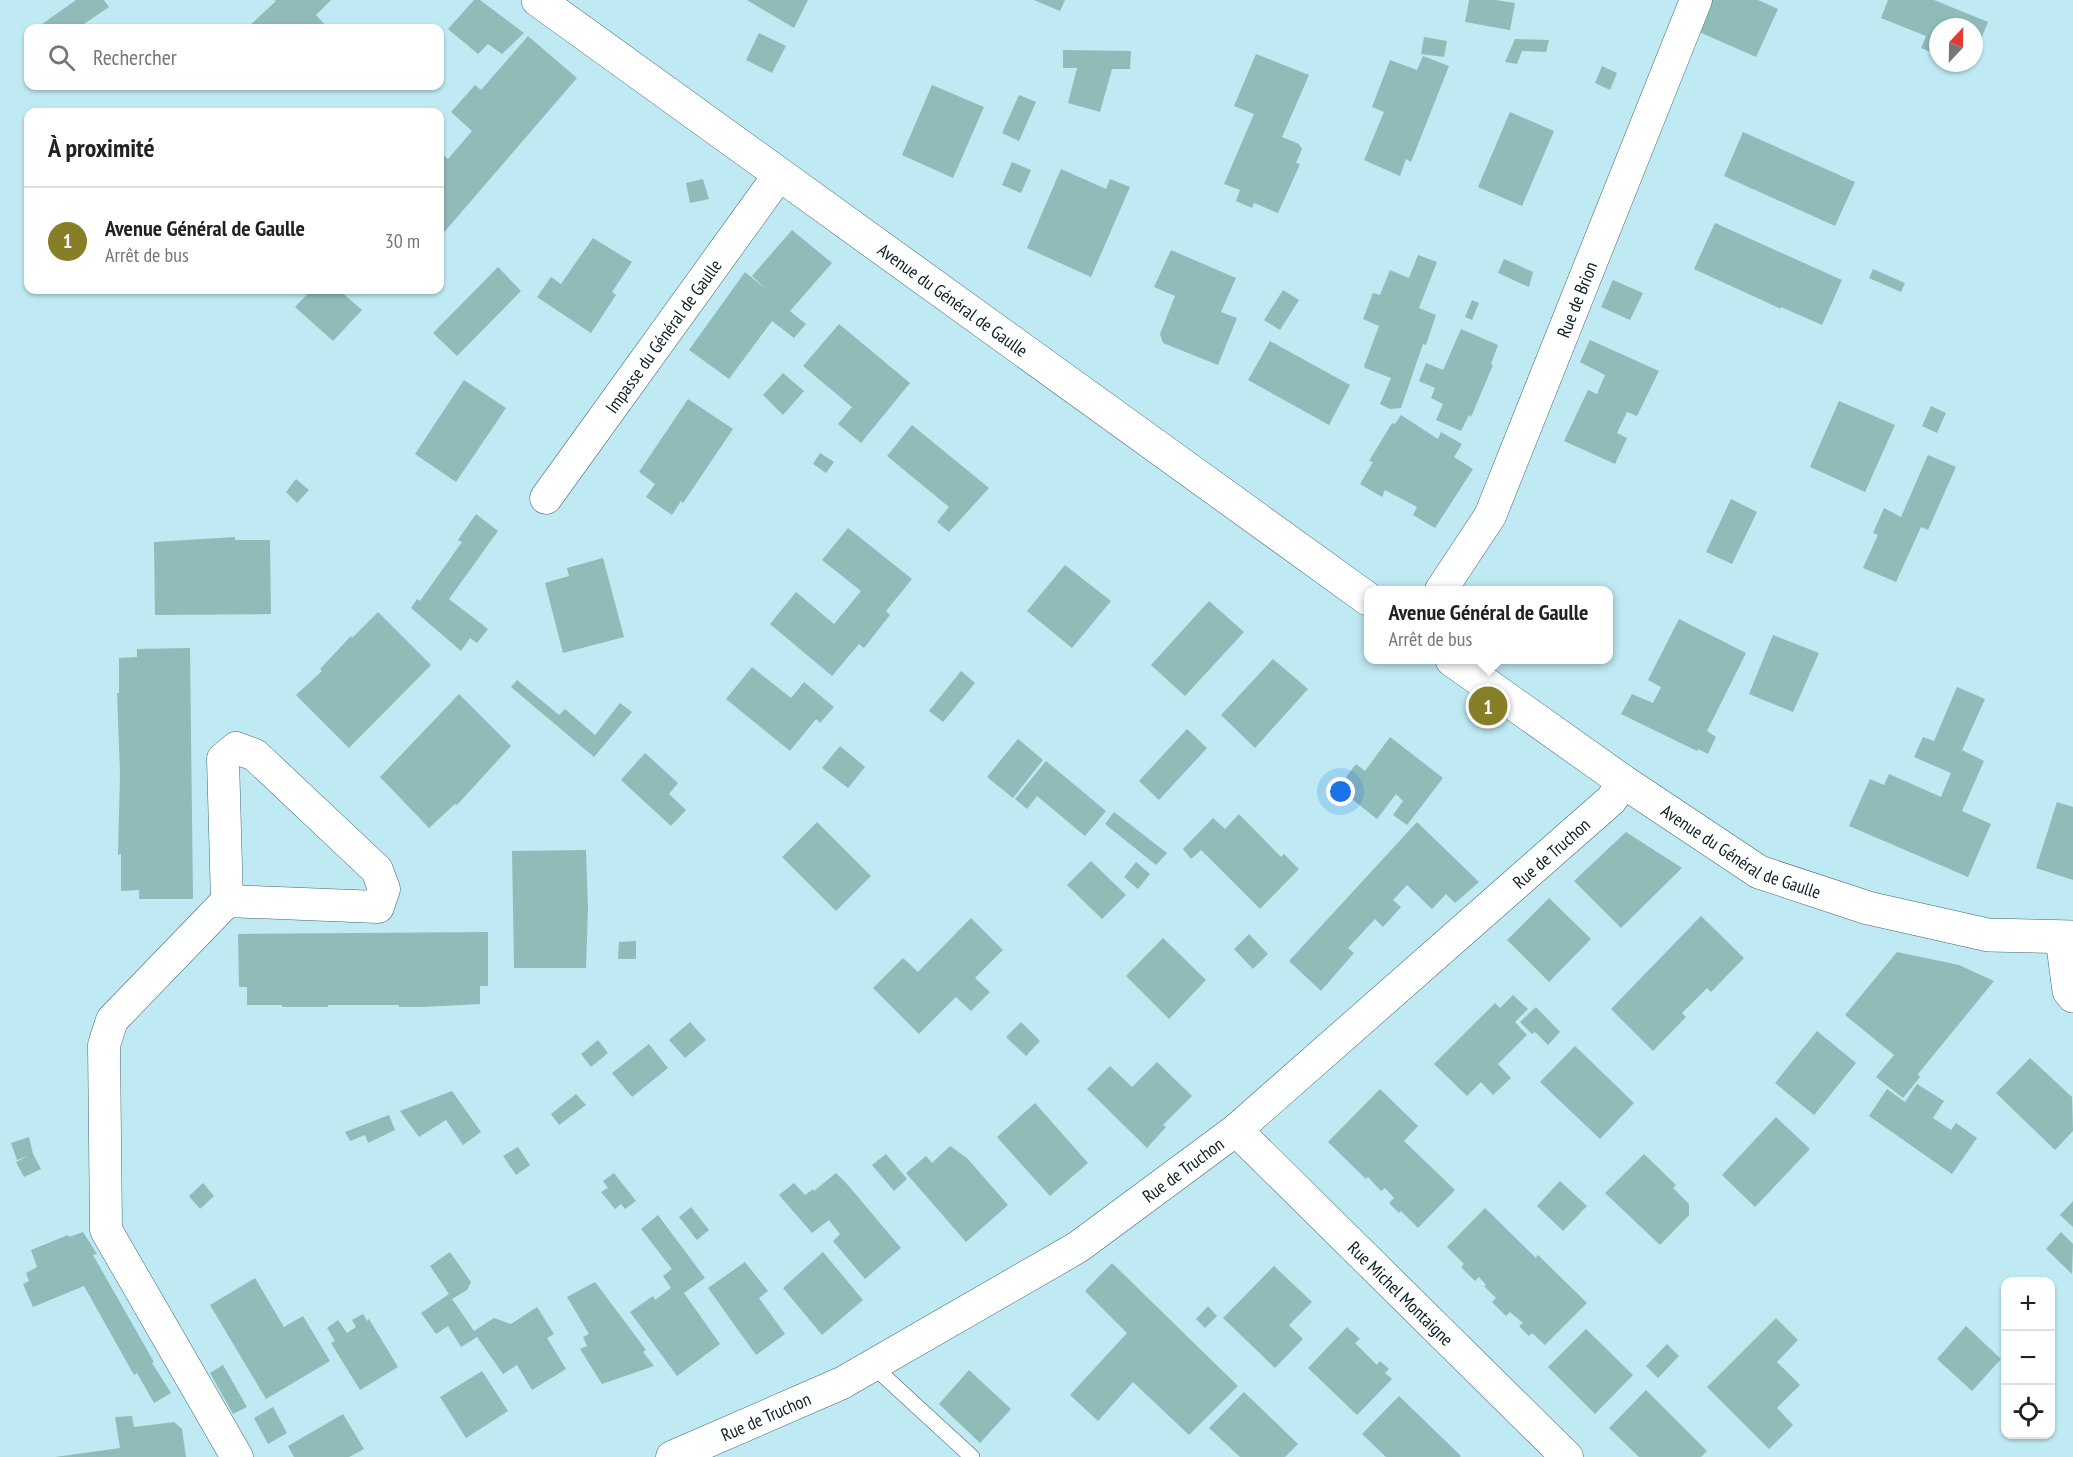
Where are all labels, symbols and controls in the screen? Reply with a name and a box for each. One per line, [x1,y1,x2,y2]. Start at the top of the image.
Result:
north arrow [1929,18,1983,72]
search box [24,24,444,90]
icon: search [45,41,78,74]
text: Rechercher [93,43,177,71]
text: À proximité [48,131,155,164]
text: Avenue Général de Gaulle [105,214,305,242]
text: 1 [63,228,72,254]
text: 30 m [385,228,420,254]
street label: Avenue du Général de Gaulle [874,238,1033,361]
text: Arrêt de bus [105,242,189,268]
street label: Impasse du Général de Gaulle [600,254,726,417]
street label: Rue de Brion [1551,258,1602,341]
popup [1364,586,1613,664]
text: Avenue Général de Gaulle [1388,598,1589,626]
text: Arrêt de bus [1388,626,1472,652]
pin: 1 [1468,684,1508,728]
your location [1326,777,1355,806]
street label: Avenue du Général de Gaulle [1657,799,1824,903]
street label: Rue de Truchon [1508,813,1594,893]
street label: Rue de Truchon [1137,1132,1228,1207]
street label: Rue Michel Montaigne [1343,1236,1459,1350]
map controls [2001,1277,2055,1439]
button: + [2001,1277,2055,1331]
button: − [2001,1331,2055,1385]
button: locate [2001,1385,2055,1439]
street label: Rue de Truchon [717,1387,814,1446]

